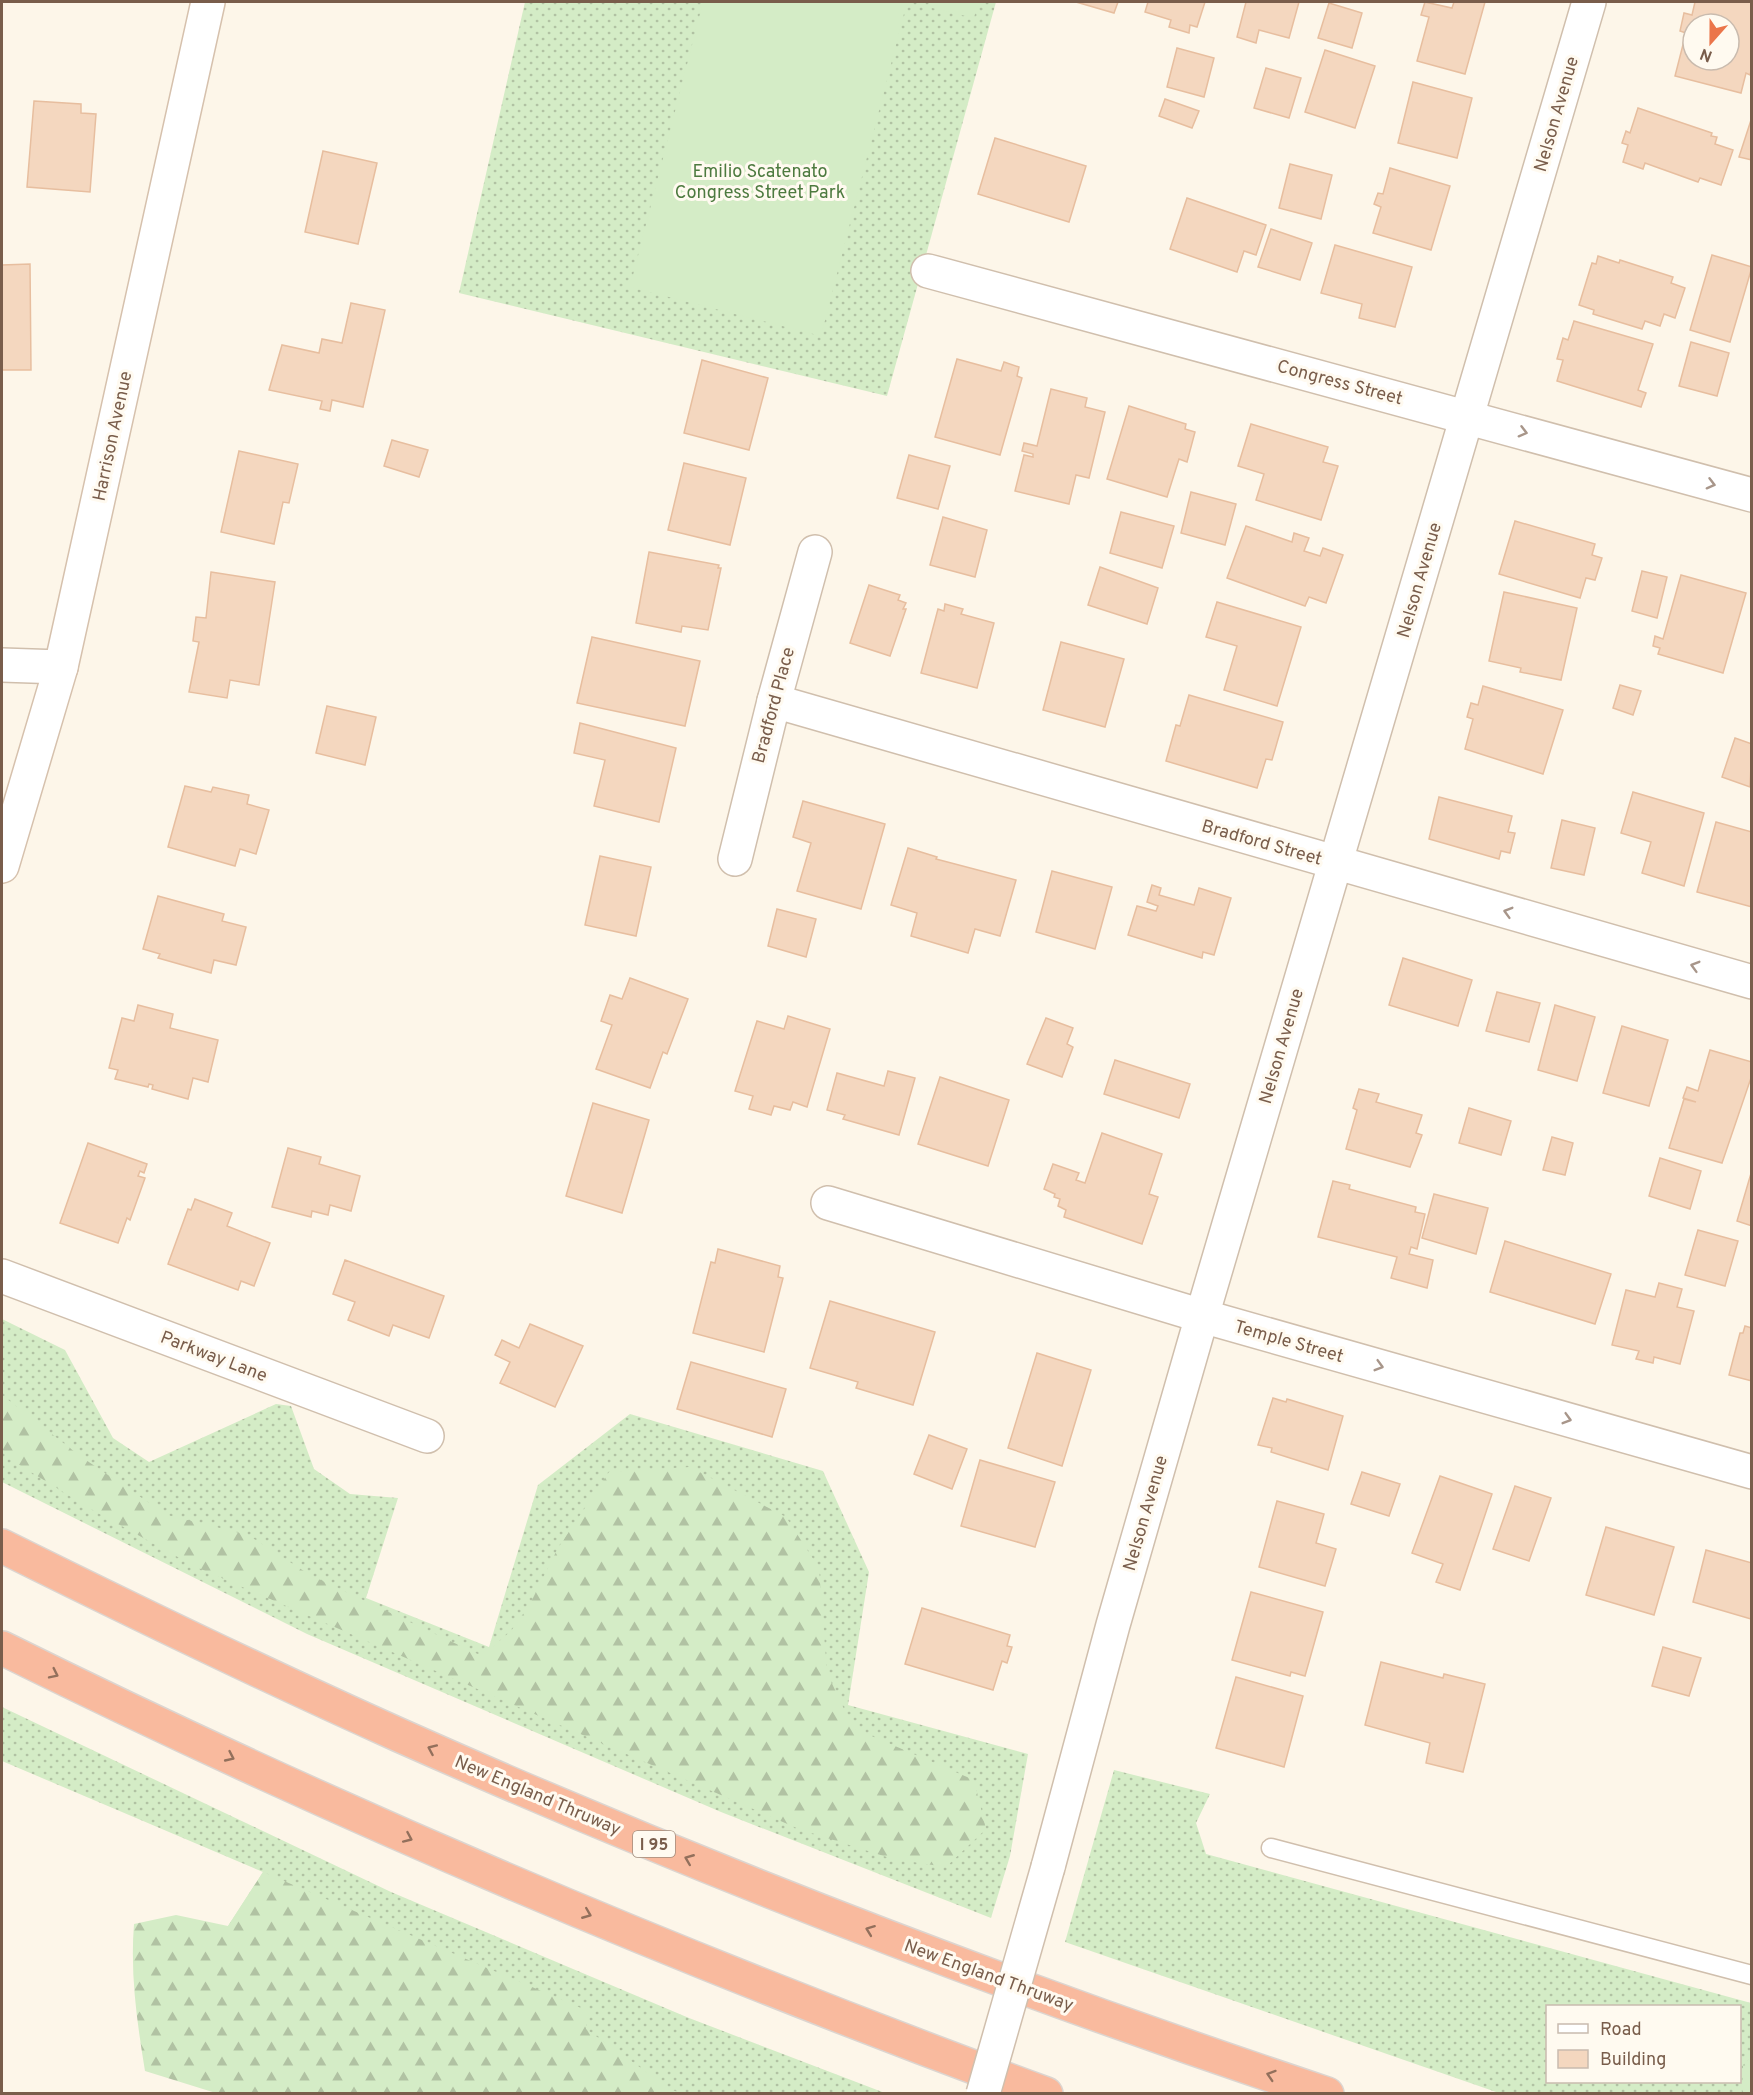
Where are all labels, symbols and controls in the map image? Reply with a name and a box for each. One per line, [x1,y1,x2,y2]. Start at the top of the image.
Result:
north arrow [1681,12,1741,72]
text: N [1697,43,1715,66]
street label: Nelson Avenue [1530,54,1585,175]
park label: Emilio Scatenato Congress Street Park [675,161,845,205]
street label: Congress Street [1274,356,1405,411]
street label: Harrison Avenue [88,369,138,503]
one-way arrow [1517,425,1528,437]
one-way arrow [1706,476,1716,489]
street label: Nelson Avenue [1393,520,1448,641]
street label: Bradford Place [748,645,801,766]
street label: Bradford Street [1199,815,1324,872]
one-way arrow [1503,907,1514,919]
one-way arrow [1690,961,1701,973]
street label: Nelson Avenue [1255,986,1310,1107]
street label: Temple Street [1231,1316,1346,1369]
street label: Parkway Lane [157,1326,270,1388]
one-way arrow [1373,1359,1384,1371]
one-way arrow [1561,1412,1572,1424]
street label: Nelson Avenue [1119,1453,1174,1574]
one-way arrow [48,1666,59,1678]
one-way arrow [428,1745,439,1757]
one-way arrow [224,1750,235,1762]
street label: New England Thruway [451,1751,624,1842]
one-way arrow [401,1831,412,1843]
road number: I 95 [633,1831,675,1857]
one-way arrow [684,1854,695,1866]
one-way arrow [581,1907,592,1919]
one-way arrow [866,1925,876,1938]
street label: New England Thruway [901,1935,1076,2018]
legend [1546,2005,1741,2083]
text: Road [1600,2019,1642,2042]
text: Building [1600,2049,1666,2072]
one-way arrow [1266,2070,1277,2082]

